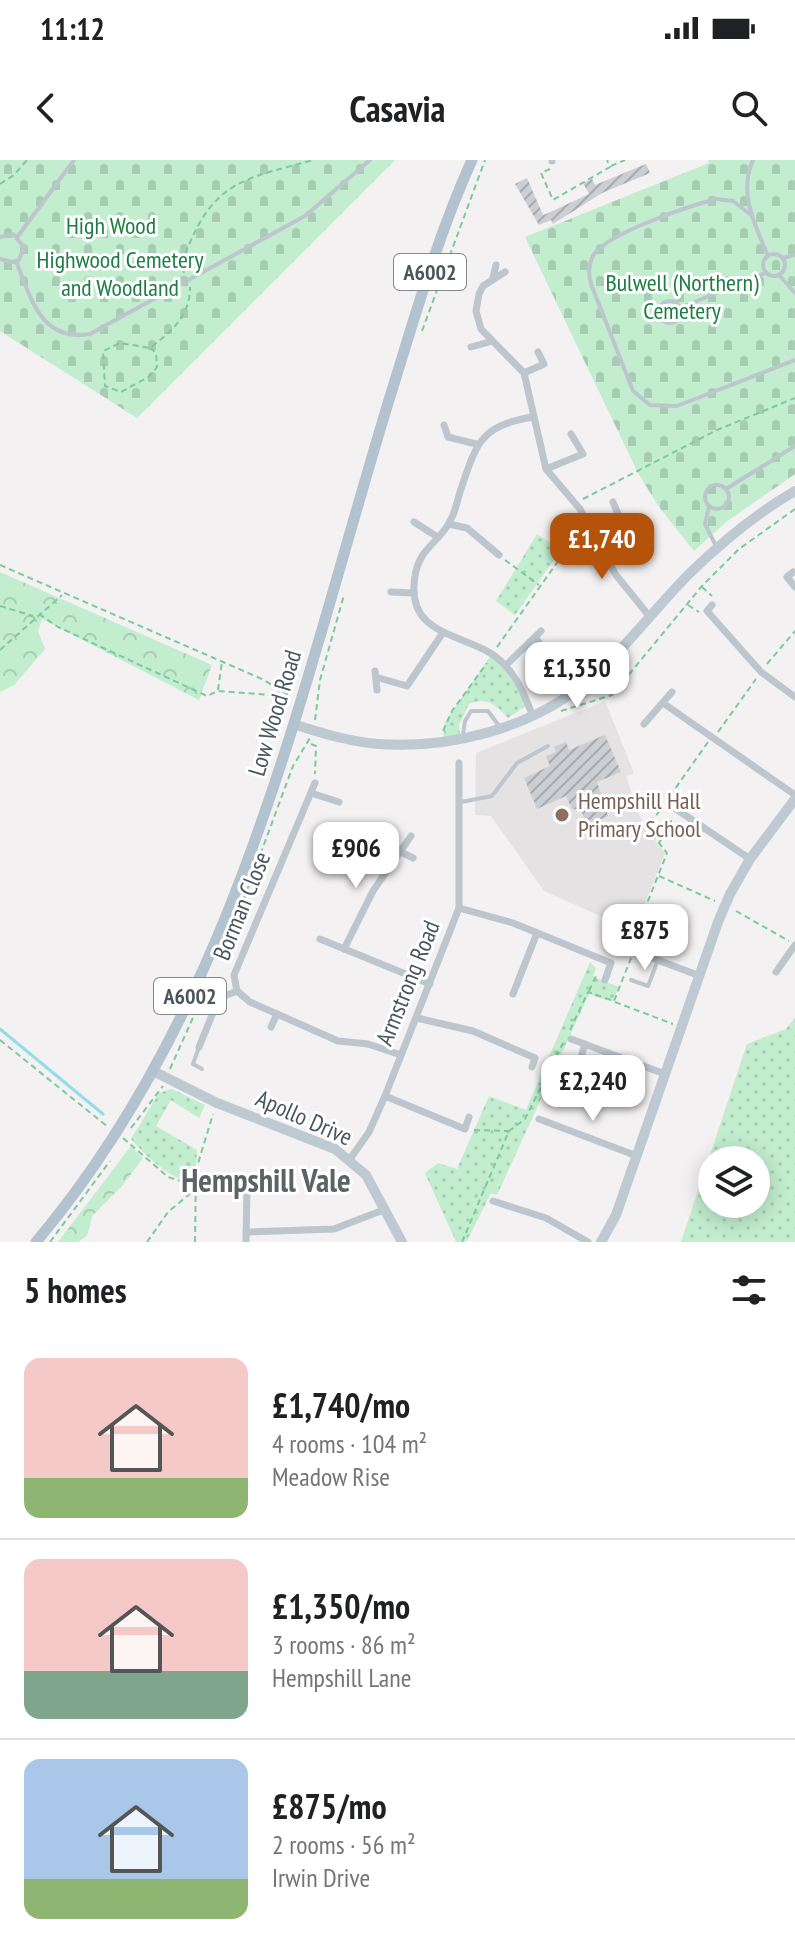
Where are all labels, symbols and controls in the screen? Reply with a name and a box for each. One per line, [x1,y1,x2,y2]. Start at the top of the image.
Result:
text: 11:12 [40,9,105,48]
text: Casavia [350,85,445,132]
icon: back [24,86,68,130]
icon: search [727,86,771,130]
park label: High Wood [66,210,156,241]
park label: Highwood Cemetery and Woodland [37,244,203,303]
road number: A6002 [394,254,466,290]
park label: Bulwell (Northern) Cemetery [605,267,759,326]
pin: £1,740 [537,513,667,581]
text: £1,740 [568,522,636,555]
pin: £1,350 [512,642,642,710]
street label: Low Wood Road [241,646,308,779]
text: £1,350 [543,651,611,684]
place label: Hempshill Hall Primary School [578,785,701,844]
marker: Hempshill Hall Primary School [553,806,571,824]
pin: £906 [309,822,403,890]
text: £906 [331,831,381,864]
street label: Borman Close [206,847,277,965]
pin: £875 [598,904,692,972]
text: £875 [620,913,670,946]
street label: Armstrong Road [368,916,447,1050]
road number: A6002 [154,978,226,1014]
pin: £2,240 [528,1055,658,1123]
text: £2,240 [559,1064,627,1097]
street label: Apollo Drive [251,1083,357,1153]
map controls [698,1146,770,1218]
button: layers [698,1146,770,1218]
district label: Hempshill Vale [181,1159,351,1201]
text: 5 homes [24,1268,127,1312]
icon: filters [727,1268,771,1312]
text: £1,740/mo [272,1383,410,1427]
icon: home [88,1390,184,1486]
text: 4 rooms · 104 m² [272,1427,427,1460]
text: Meadow Rise [272,1460,390,1493]
text: £1,350/mo [272,1584,410,1628]
icon: home [88,1591,184,1687]
text: 3 rooms · 86 m² [272,1628,416,1661]
text: Hempshill Lane [272,1661,411,1694]
text: £875/mo [272,1784,387,1828]
icon: home [88,1791,184,1887]
text: 2 rooms · 56 m² [272,1828,416,1861]
text: Irwin Drive [272,1861,370,1894]

